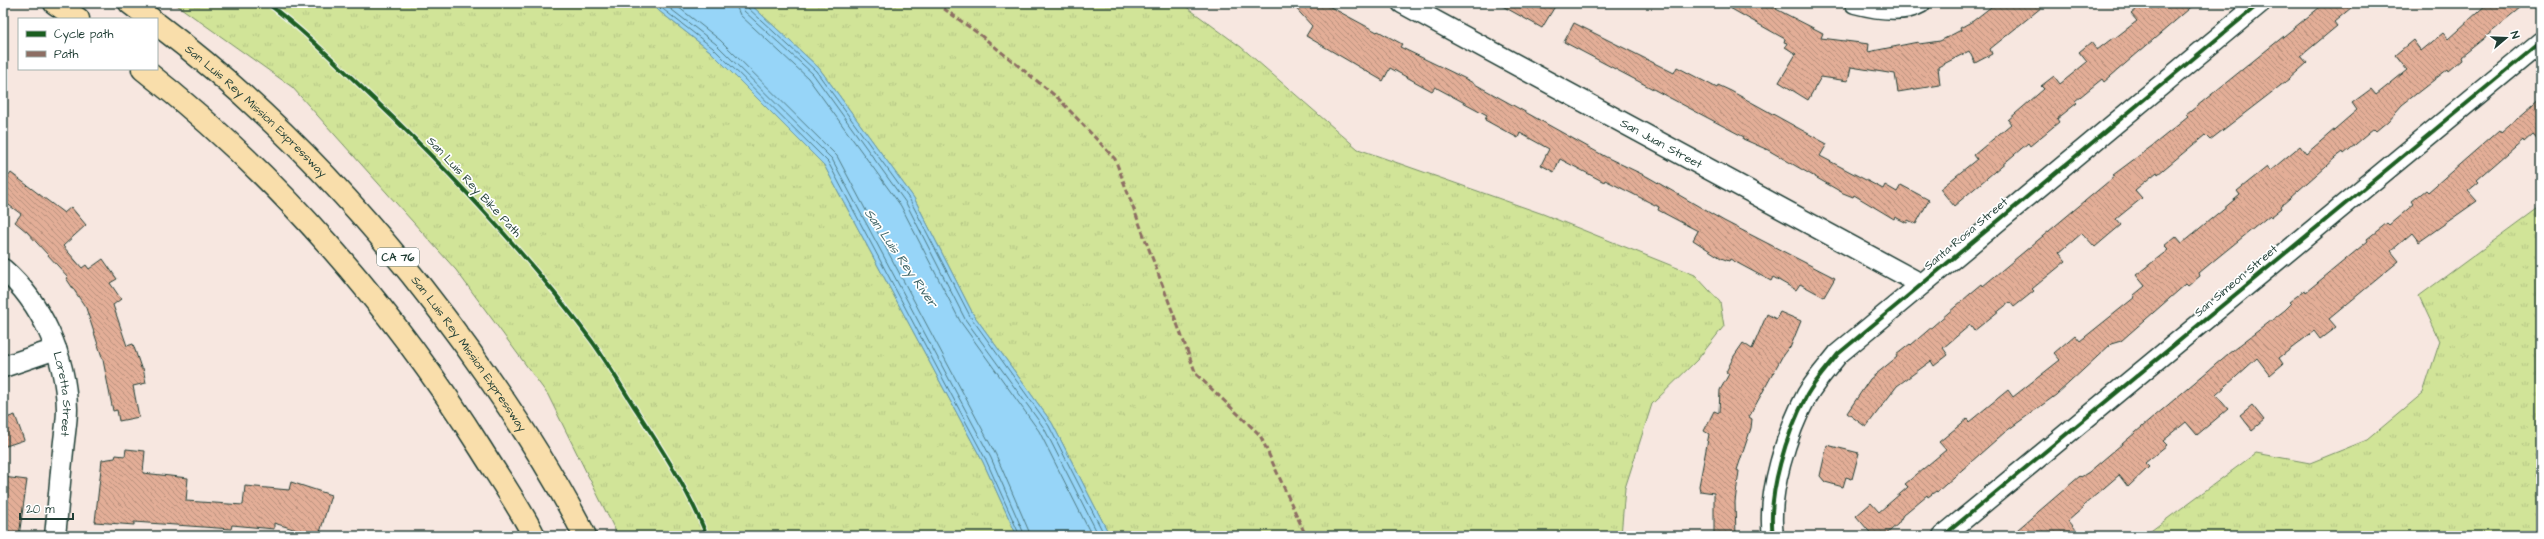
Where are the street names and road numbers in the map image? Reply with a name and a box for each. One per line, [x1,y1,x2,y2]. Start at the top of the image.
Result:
street label: San Luis Rey Mission Expressway [181,41,331,182]
street label: San Juan Street [1617,114,1706,173]
street label: San Luis Rey Bike Path [422,133,525,242]
street label: Santa Rosa Street [1920,194,2012,274]
street label: San Simeon Street [2190,241,2282,321]
road number: CA 76 [377,248,419,266]
street label: San Luis Rey Mission Expressway [407,272,531,436]
street label: Loretta Street [49,349,76,438]

